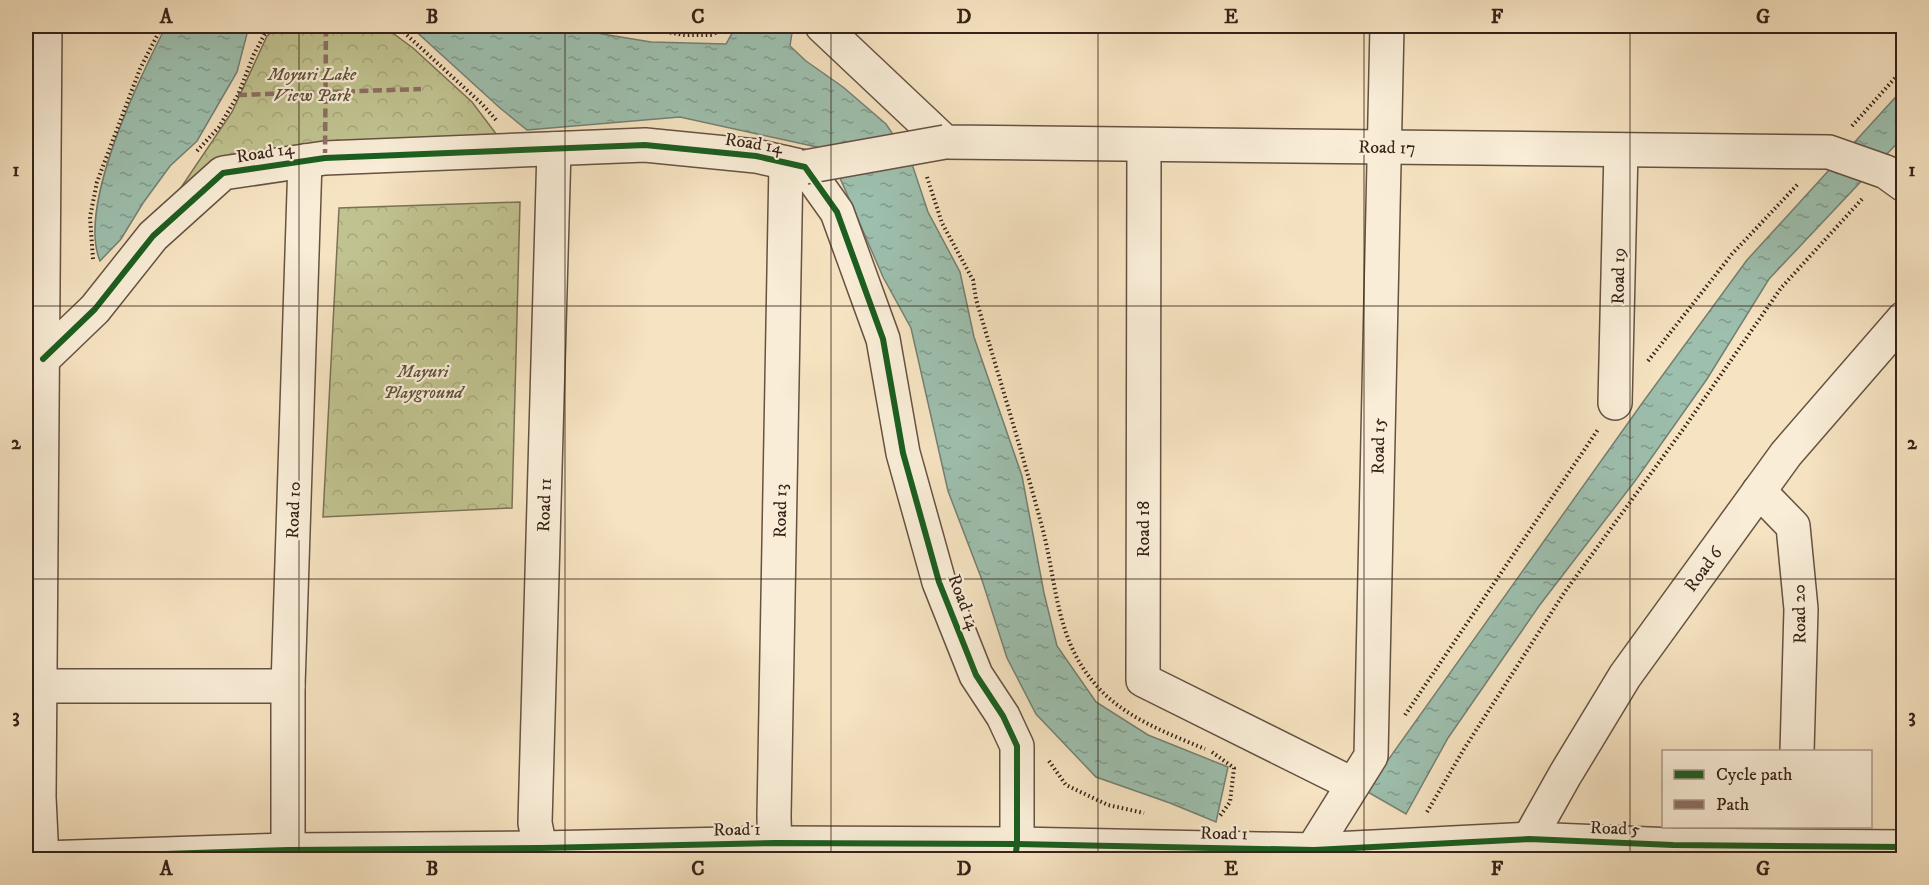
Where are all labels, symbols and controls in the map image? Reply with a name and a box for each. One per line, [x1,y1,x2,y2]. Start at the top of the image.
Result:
text: A [159,5,174,30]
text: B [426,5,438,30]
text: C [691,5,705,30]
text: D [957,5,972,30]
text: E [1224,5,1238,30]
text: F [1491,5,1504,30]
text: G [1756,5,1770,30]
park label: Moyuri Lake View Park [266,64,357,107]
street label: Road 14 [723,129,785,159]
street label: Road 14 [235,137,296,168]
street label: Road 17 [1358,137,1416,159]
text: 1 [12,158,20,183]
text: 1 [1908,158,1916,183]
street label: Road 19 [1608,247,1630,305]
park label: Mayuri Playground [383,361,465,404]
street label: Road 15 [1368,417,1390,474]
text: 2 [11,431,22,456]
text: 2 [1907,431,1918,456]
street label: Road 11 [533,477,557,533]
street label: Road 10 [282,481,306,539]
street label: Road 13 [770,484,792,538]
street label: Road 18 [1133,501,1155,557]
street label: Road 6 [1680,542,1728,596]
street label: Road 14 [942,571,984,634]
street label: Road 20 [1788,584,1812,644]
text: 3 [12,704,20,729]
text: 3 [1908,704,1916,729]
legend [1662,750,1872,828]
text: Cycle path [1716,764,1793,786]
text: Path [1716,794,1750,816]
street label: Road 5 [1590,817,1640,841]
street label: Road 1 [713,819,761,841]
street label: Road 1 [1200,823,1248,845]
text: A [159,857,174,882]
text: B [426,857,438,882]
text: C [691,857,705,882]
text: D [957,857,972,882]
text: E [1224,857,1238,882]
text: F [1491,857,1504,882]
text: G [1756,857,1770,882]

